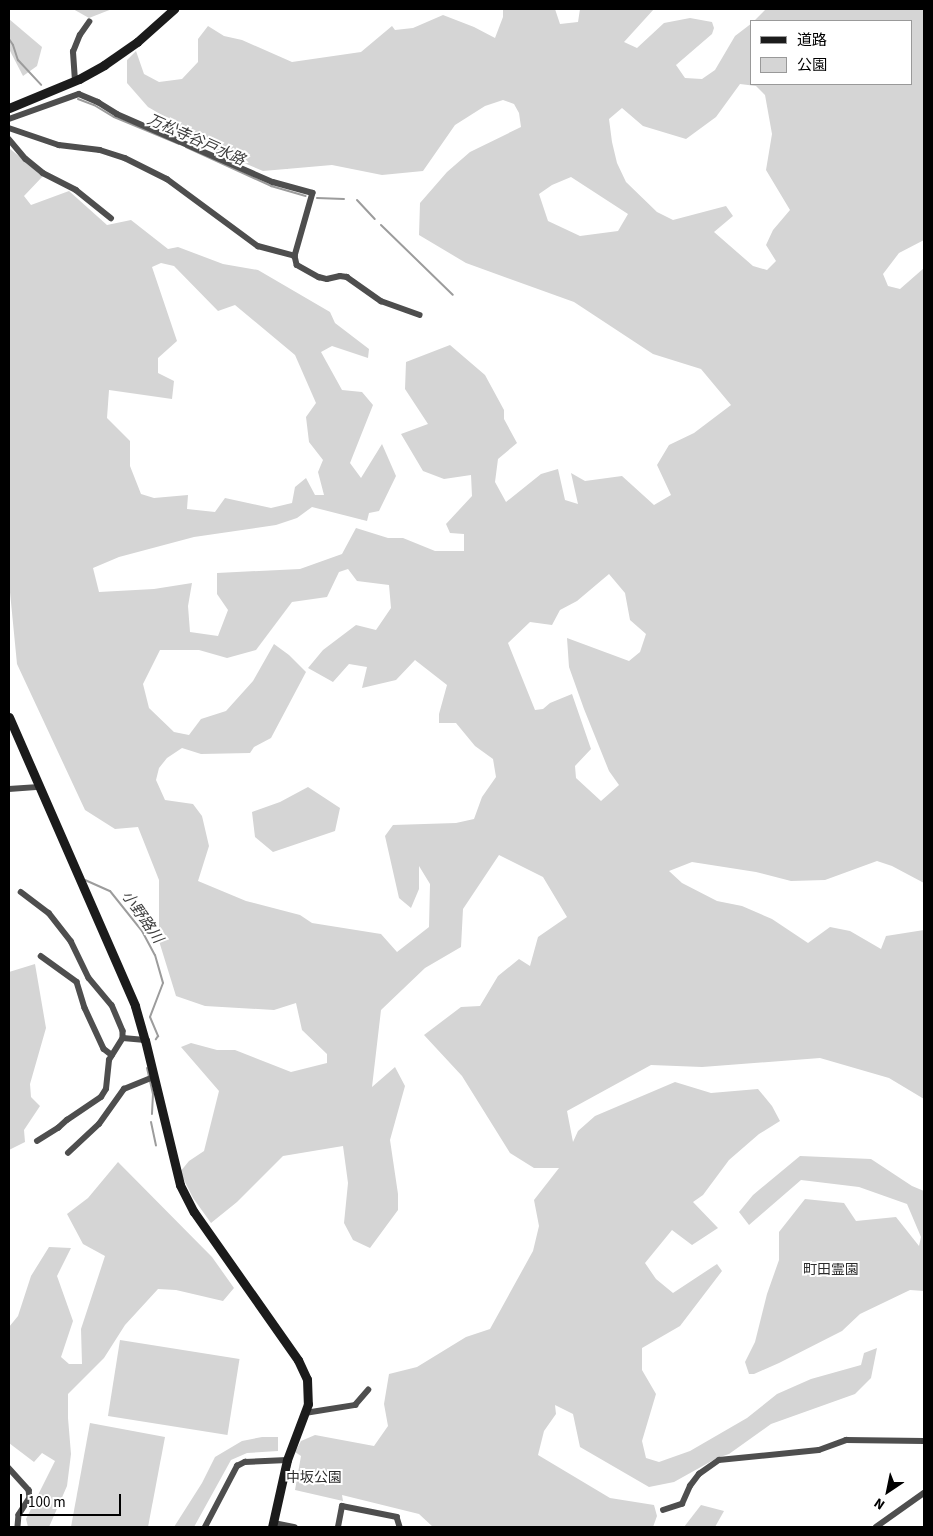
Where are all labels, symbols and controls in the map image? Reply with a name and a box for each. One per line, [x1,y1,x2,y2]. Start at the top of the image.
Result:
legend [750,20,913,85]
text: 道路 [797,30,827,51]
text: 公園 [797,55,827,76]
water label: 万松寺谷戸水路 [144,110,248,170]
water label: 小野路川 [117,887,167,947]
park label: 町田霊園 [803,1262,859,1278]
north arrow [863,1466,913,1516]
park label: 中坂公園 [286,1470,342,1486]
scale bar [22,1484,124,1516]
text: 100 m [28,1492,66,1513]
text: N [870,1493,889,1514]

